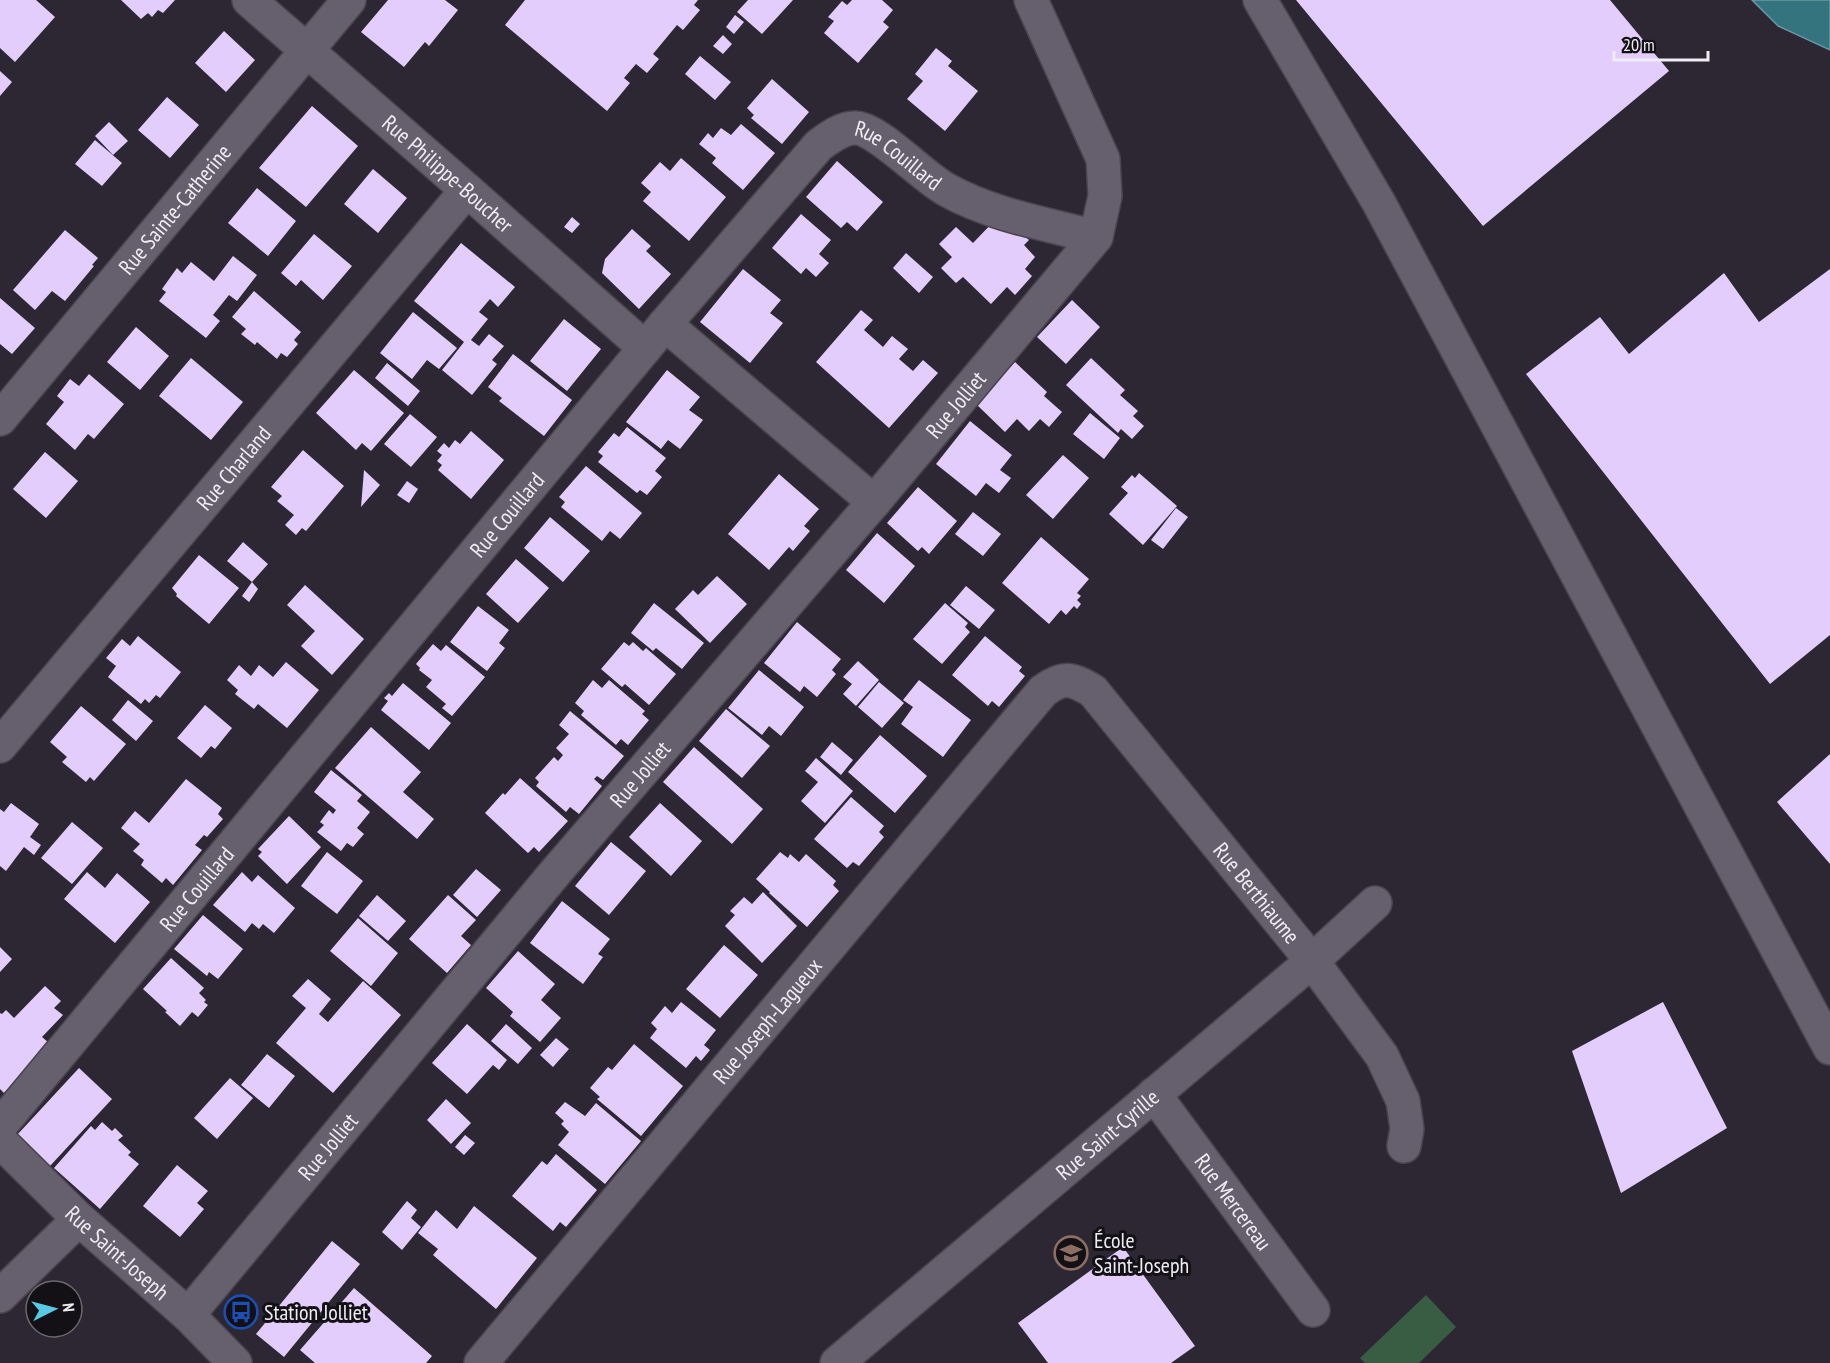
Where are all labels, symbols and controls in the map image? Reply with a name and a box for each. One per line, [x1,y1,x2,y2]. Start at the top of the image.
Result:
scale bar [1614,24,1708,62]
text: 20 m [1623,33,1655,56]
street label: Rue Philippe-Boucher [377,109,519,239]
street label: Rue Couillard [852,114,947,196]
street label: Rue Sainte-Catherine [112,138,237,280]
street label: Rue Jolliet [920,365,992,444]
street label: Rue Charland [190,420,277,516]
street label: Rue Couillard [464,467,550,563]
street label: Rue Jolliet [604,735,676,813]
street label: Rue Berthiaume [1207,837,1306,949]
street label: Rue Couillard [153,841,240,937]
street label: Rue Joseph-Lagueux [707,952,828,1089]
street label: Rue Saint-Cyrille [1050,1083,1164,1186]
street label: Rue Jolliet [292,1107,364,1186]
street label: Rue Mercereau [1189,1148,1278,1256]
street label: Rue Saint-Joseph [59,1199,175,1306]
place label: École Saint-Joseph [1094,1226,1189,1279]
school or university icon: École Saint-Joseph [1053,1235,1089,1271]
north arrow [24,1279,84,1339]
bus stop icon: Station Jolliet [223,1294,259,1330]
place label: Station Jolliet [264,1298,368,1326]
text: N [59,1302,79,1313]

